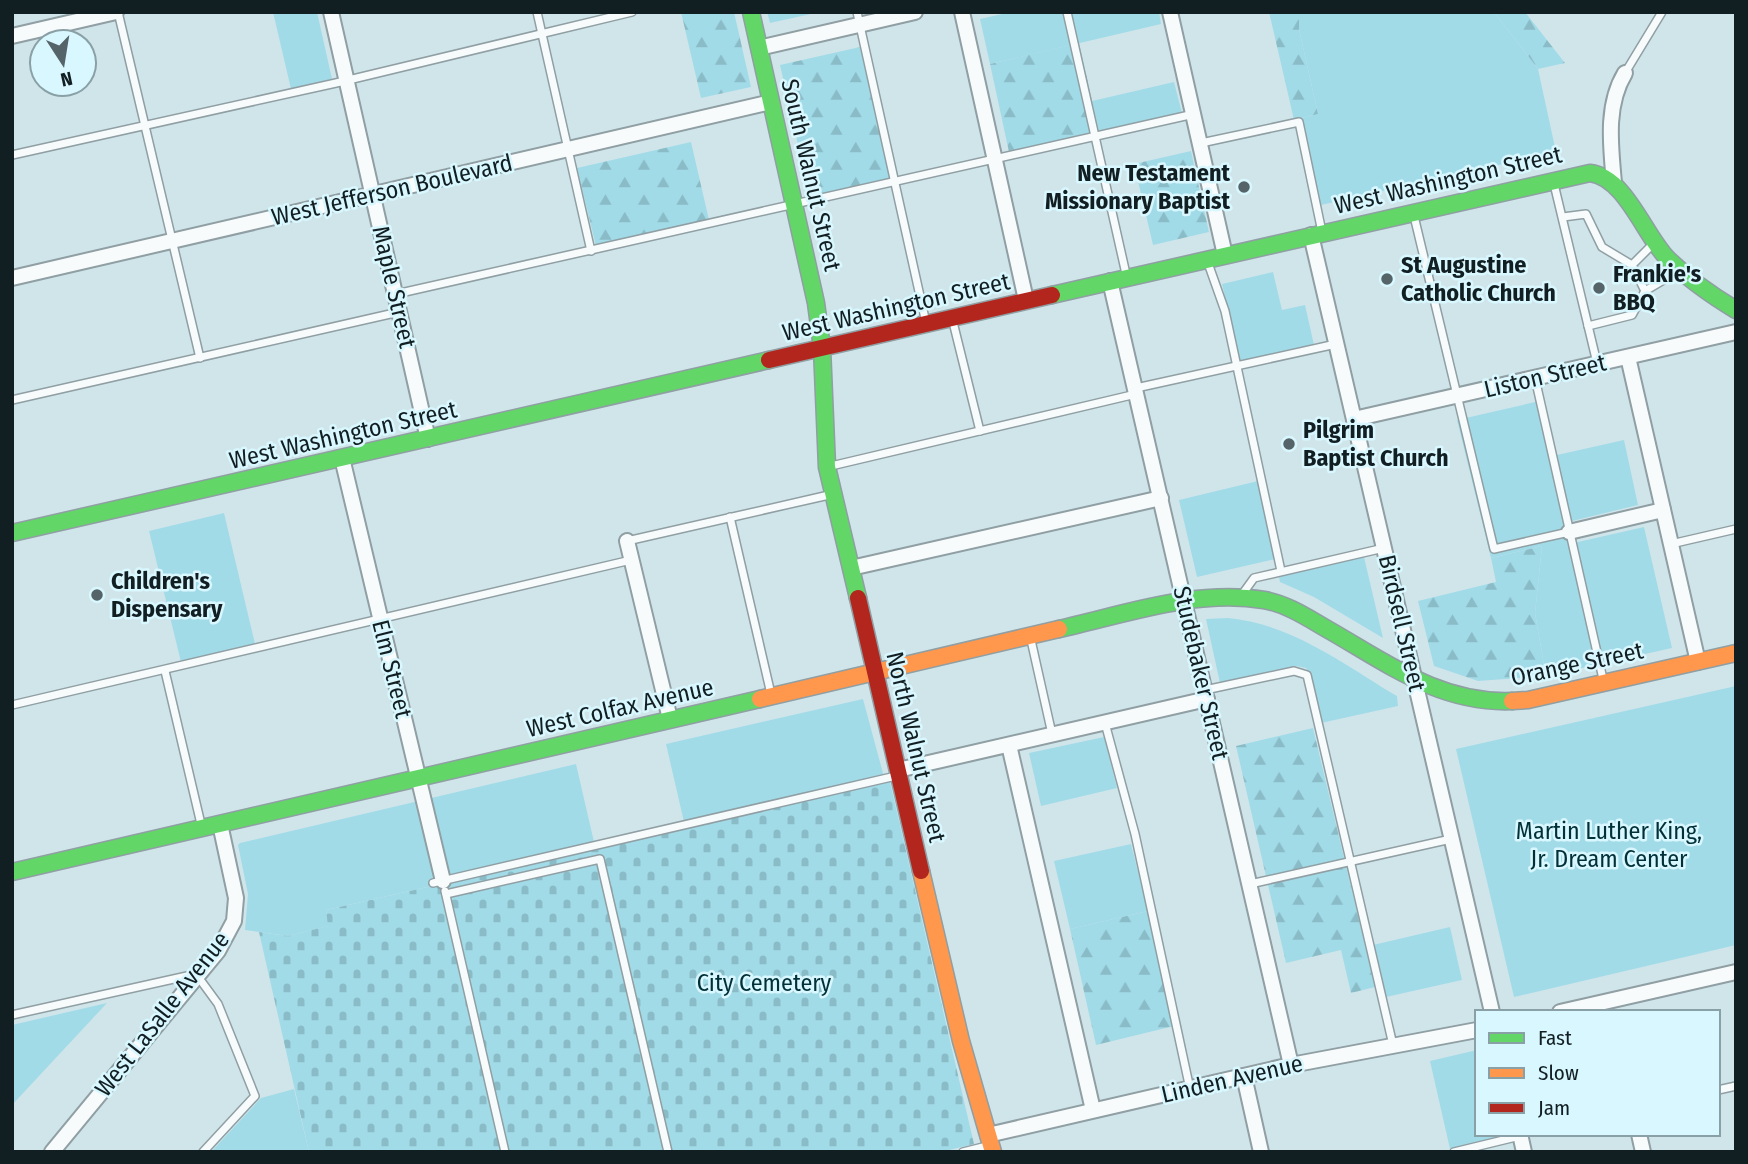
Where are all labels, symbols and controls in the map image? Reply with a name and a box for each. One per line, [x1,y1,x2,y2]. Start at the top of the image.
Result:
north arrow [28,28,98,98]
text: N [58,67,74,92]
street label: South Walnut Street [775,76,847,274]
street label: West Washington Street [1332,140,1565,220]
street label: West Jefferson Boulevard [269,149,515,231]
place label: New Testament Missionary Baptist [1045,159,1231,215]
marker: New Testament Missionary Baptist [1236,179,1252,195]
street label: Maple Street [366,223,422,351]
place label: St Augustine Catholic Church [1401,251,1556,307]
place label: Frankie's BBQ [1613,260,1702,316]
street label: West Washington Street [780,267,1013,347]
marker: St Augustine Catholic Church [1379,271,1395,287]
marker: Frankie's BBQ [1591,280,1607,296]
street label: Liston Street [1481,348,1609,404]
street label: West Washington Street [227,395,460,475]
place label: Pilgrim Baptist Church [1303,416,1449,472]
marker: Pilgrim Baptist Church [1281,436,1297,452]
street label: Birdsell Street [1373,552,1431,694]
place label: Children's Dispensary [111,567,223,623]
street label: Studebaker Street [1167,584,1235,763]
marker: Children's Dispensary [89,587,105,603]
street label: Elm Street [366,617,418,721]
street label: Orange Street [1508,636,1646,692]
street label: North Walnut Street [880,649,952,845]
street label: West Colfax Avenue [524,673,716,743]
park label: Martin Luther King, Jr. Dream Center [1516,817,1702,873]
street label: West LaSalle Avenue [89,926,235,1102]
park label: City Cemetery [697,969,832,997]
legend [1475,1010,1720,1136]
text: Fast [1538,1025,1572,1051]
street label: Linden Avenue [1158,1049,1306,1109]
text: Slow [1538,1060,1579,1086]
text: Jam [1538,1095,1570,1121]

